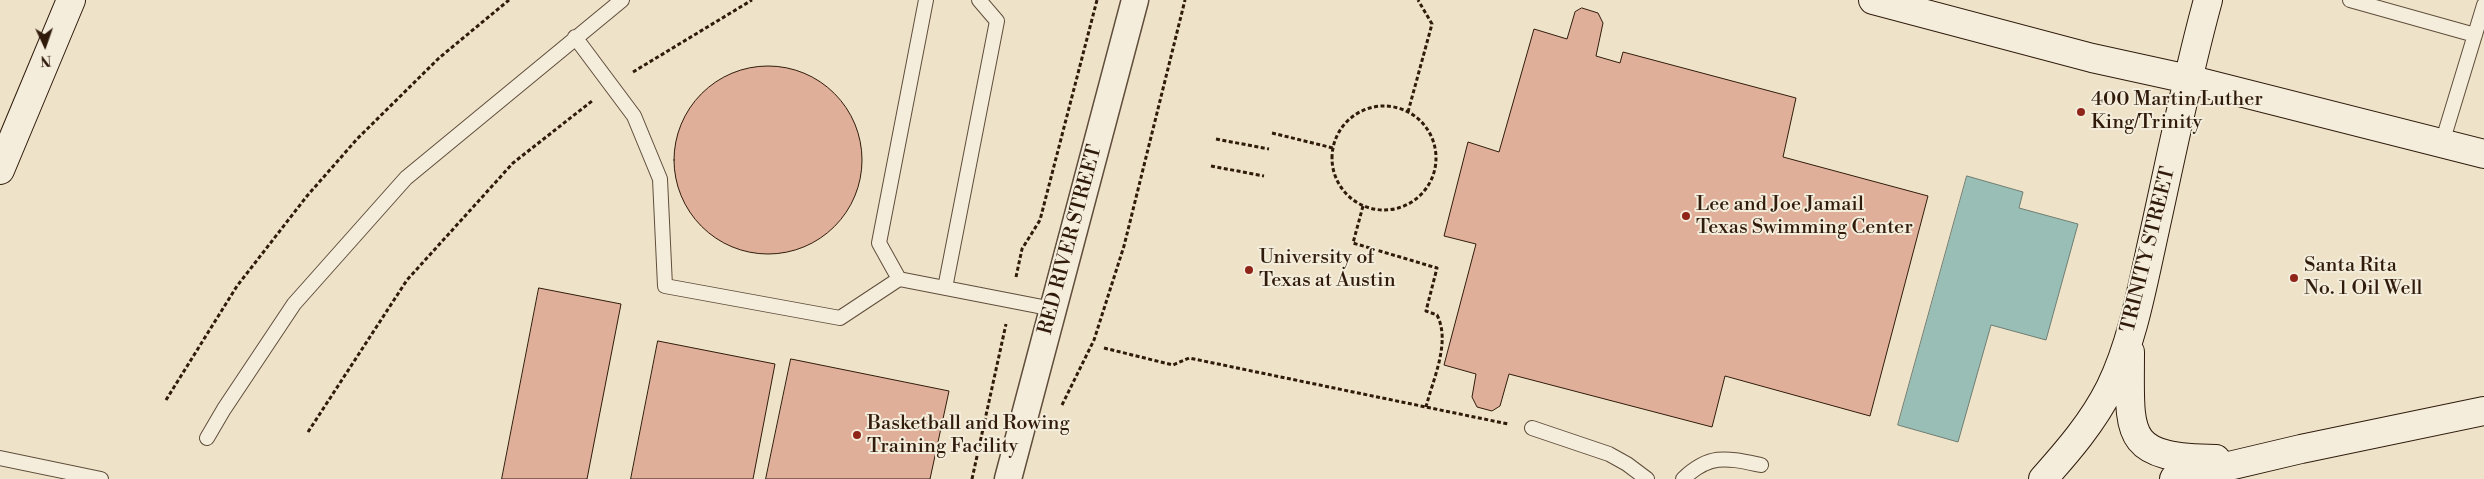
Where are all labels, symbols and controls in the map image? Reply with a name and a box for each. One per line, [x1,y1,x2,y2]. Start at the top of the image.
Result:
north arrow [20,20,70,70]
text: N [40,51,52,69]
place label: 400 Martin Luther King/Trinity [2091,88,2263,135]
marker: 400 Martin Luther King/Trinity [2075,106,2087,118]
street label: RED RIVER STREET [1034,143,1108,337]
street label: TRINITY STREET [2117,165,2181,335]
place label: Lee and Joe Jamail Texas Swimming Center [1696,193,1913,240]
marker: Lee and Joe Jamail Texas Swimming Center [1680,210,1692,222]
place label: University of Texas at Austin [1259,246,1396,293]
place label: Santa Rita No. 1 Oil Well [2304,254,2422,301]
marker: University of Texas at Austin [1243,264,1255,276]
marker: Santa Rita No. 1 Oil Well [2288,272,2300,284]
place label: Basketball and Rowing Training Facility [867,412,1070,459]
marker: Basketball and Rowing Training Facility [851,429,863,441]

